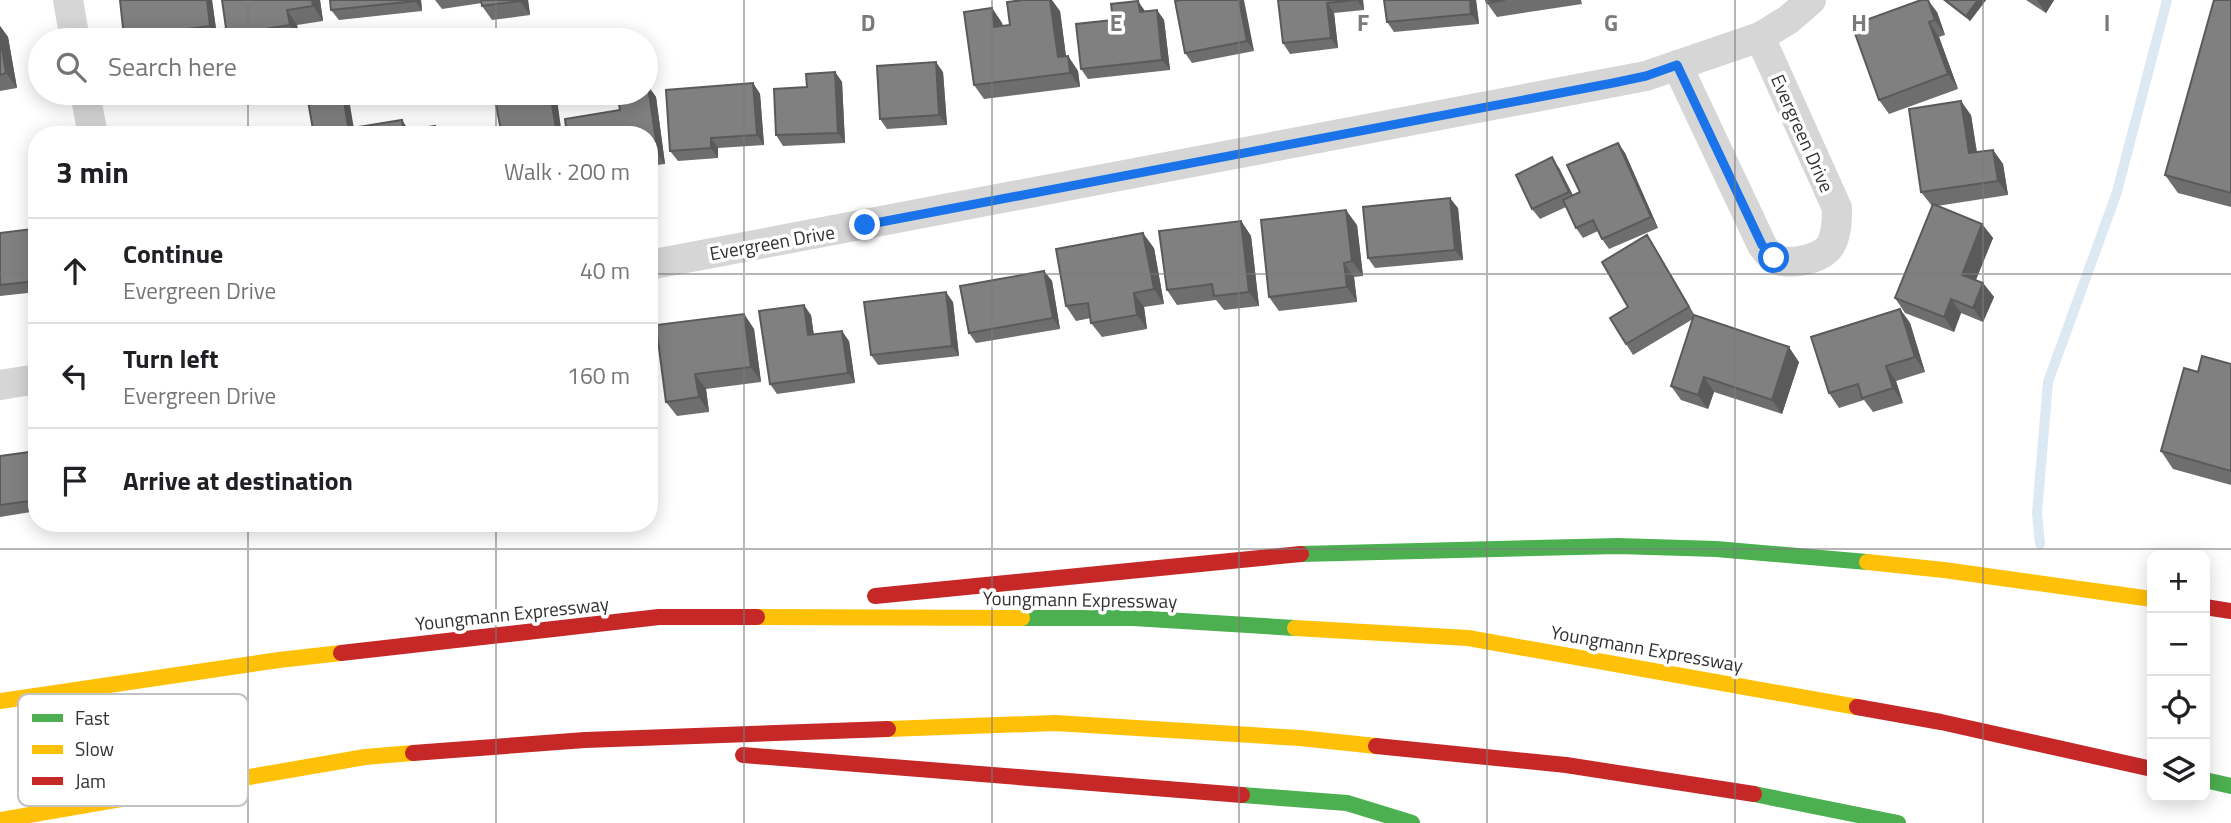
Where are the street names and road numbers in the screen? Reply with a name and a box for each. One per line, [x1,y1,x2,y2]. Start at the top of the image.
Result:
street label: Evergreen Drive [1764,69,1842,197]
street label: Evergreen Drive [707,217,837,267]
street label: Youngmann Expressway [982,583,1178,615]
street label: Youngmann Expressway [414,588,610,638]
street label: Youngmann Expressway [1549,617,1745,679]

